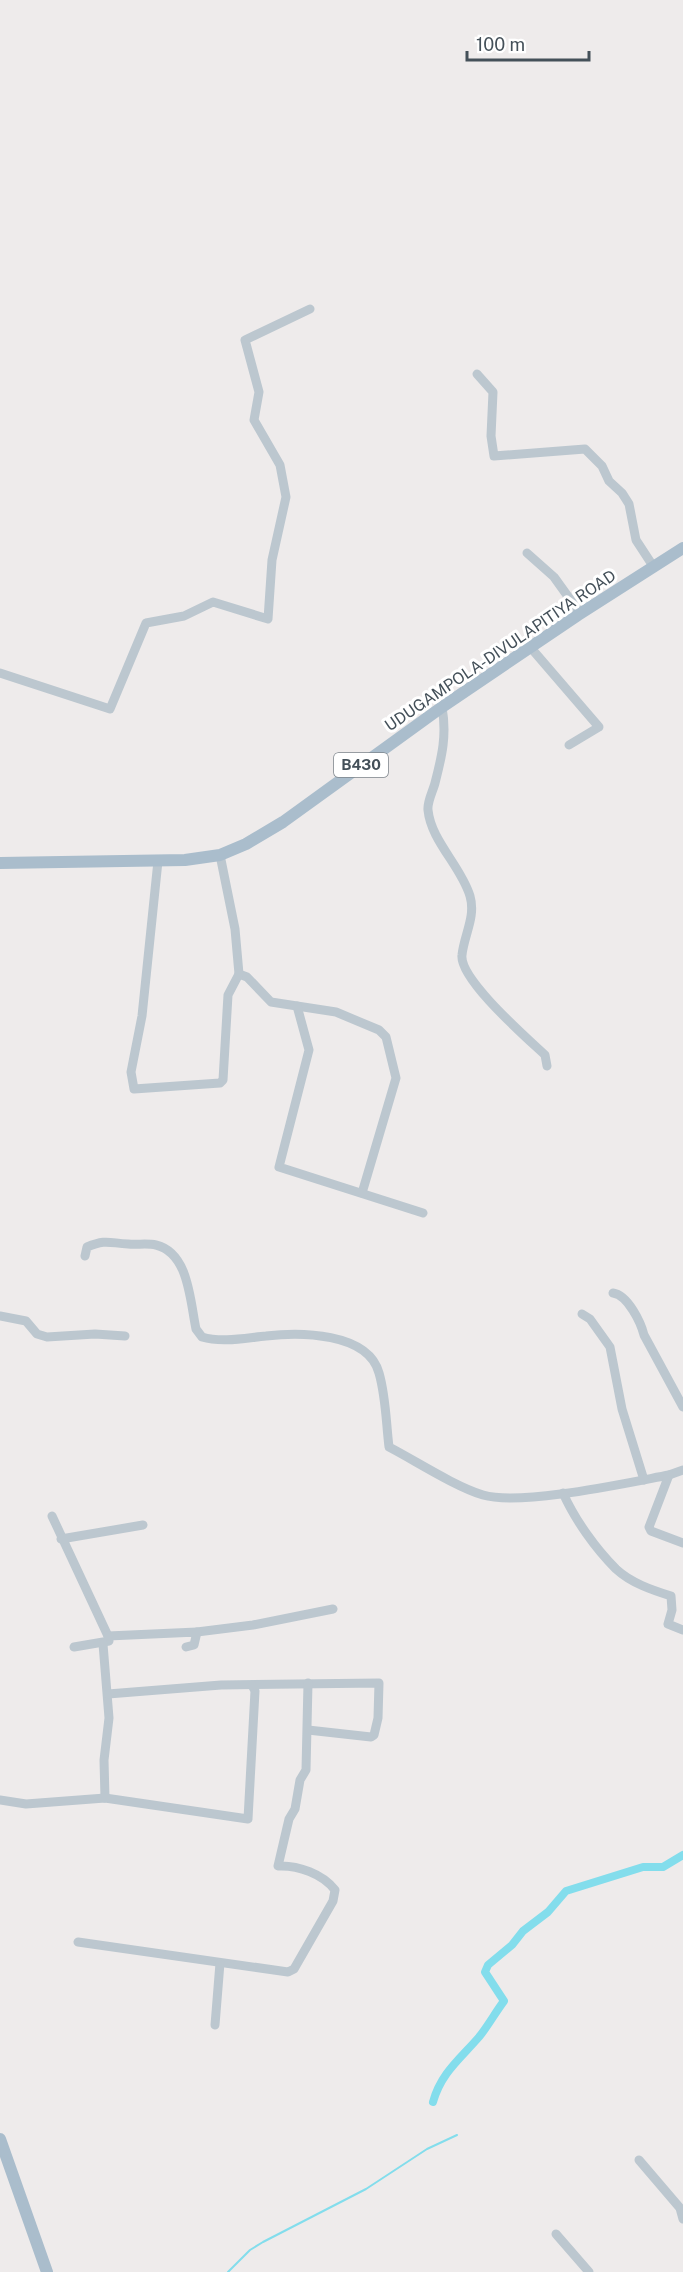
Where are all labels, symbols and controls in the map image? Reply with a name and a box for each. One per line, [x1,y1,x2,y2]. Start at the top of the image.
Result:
scale bar [467,24,588,62]
text: 100 m [476,34,525,55]
street label: UDUGAMPOLA-DIVULAPITIYA ROAD [381,566,619,735]
road number: B430 [334,753,388,777]

